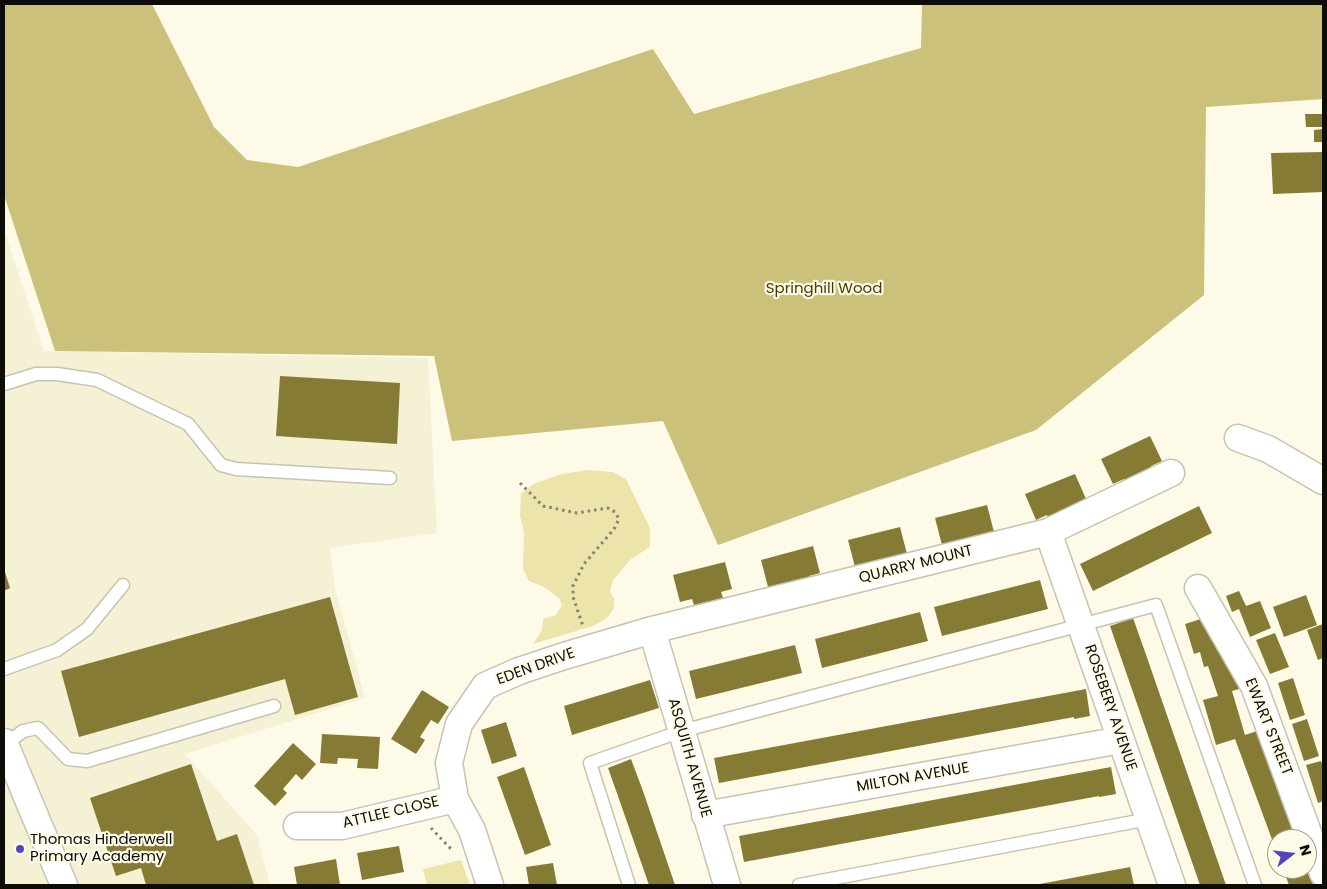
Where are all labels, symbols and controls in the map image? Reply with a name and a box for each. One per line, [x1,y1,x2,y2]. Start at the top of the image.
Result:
park label: Springhill Wood [766,280,882,298]
street label: QUARRY MOUNT [857,542,975,588]
street label: ROSEBERY AVENUE [1080,642,1140,774]
street label: EDEN DRIVE [494,645,578,689]
street label: EWART STREET [1240,676,1296,778]
street label: ASQUITH AVENUE [663,696,715,820]
street label: MILTON AVENUE [855,759,971,797]
street label: ATTLEE CLOSE [341,793,441,833]
north arrow [1267,829,1317,879]
place label: Thomas Hinderwell Primary Academy [30,831,172,866]
text: N [1294,842,1317,858]
marker: Thomas Hinderwell Primary Academy [14,843,26,855]

